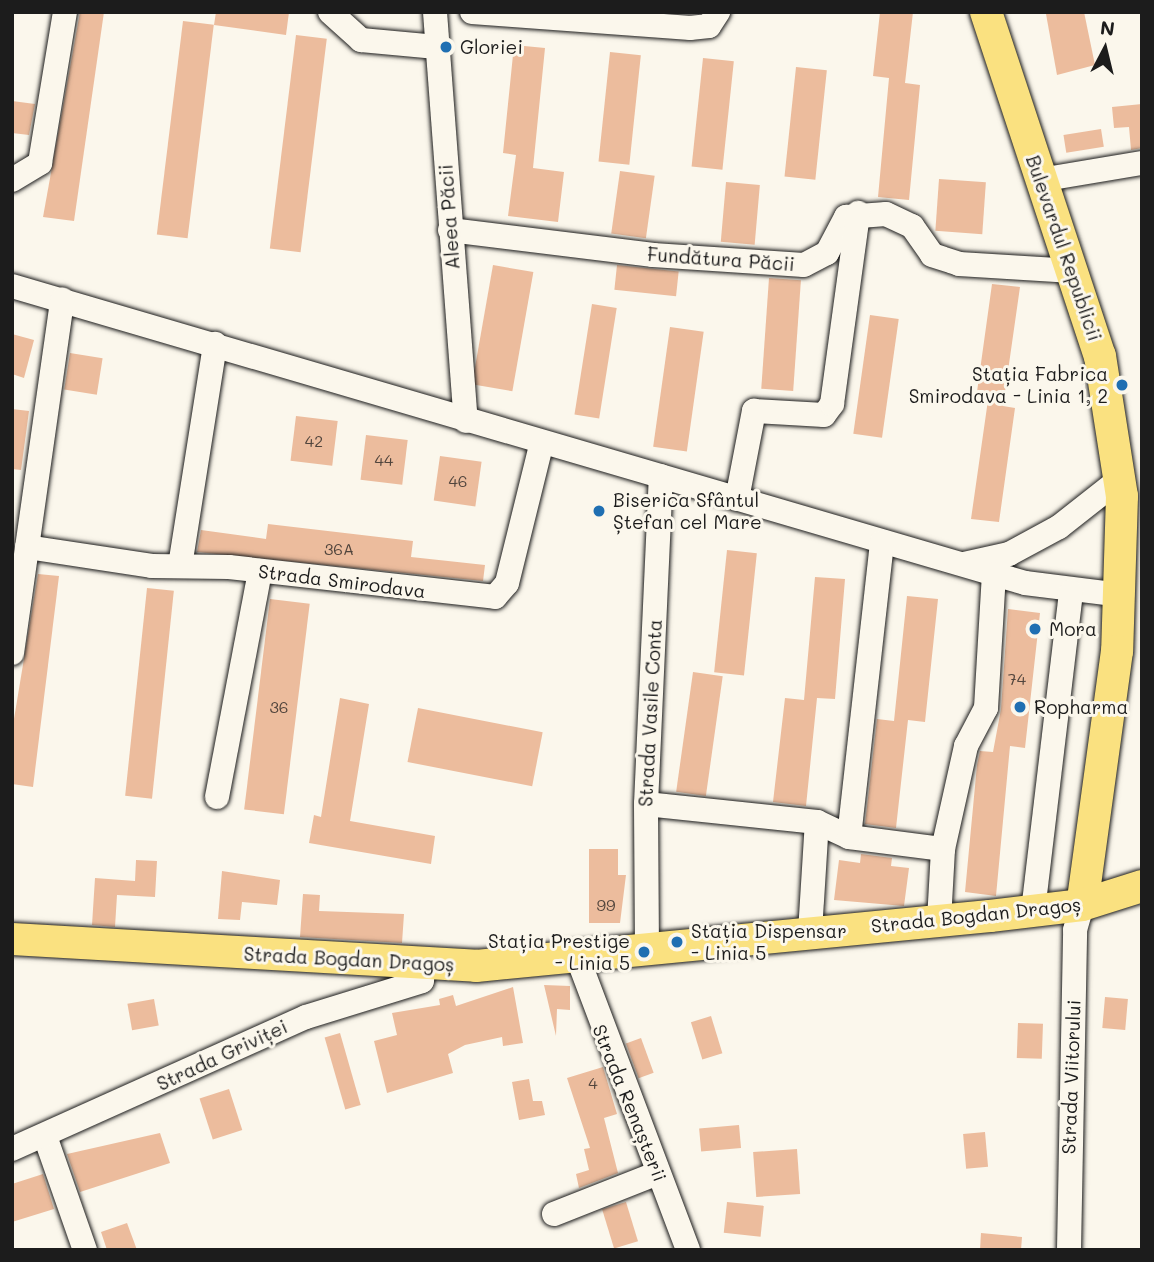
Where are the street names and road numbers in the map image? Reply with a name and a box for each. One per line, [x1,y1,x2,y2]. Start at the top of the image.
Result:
street label: Bulevardul Republicii [1021,152,1107,344]
street label: Aleea Păcii [434,164,464,270]
street label: Fundătura Păcii [646,242,796,276]
street label: Strada Smirodava [257,559,427,603]
street label: Strada Vasile Conta [634,619,666,807]
street label: Strada Bogdan Dragoș [870,893,1082,937]
street label: Strada Bogdan Dragoș [243,942,455,976]
street label: Strada Viitorului [1057,999,1085,1155]
street label: Strada Griviței [153,1015,291,1095]
street label: Strada Renașterii [588,1021,672,1185]

